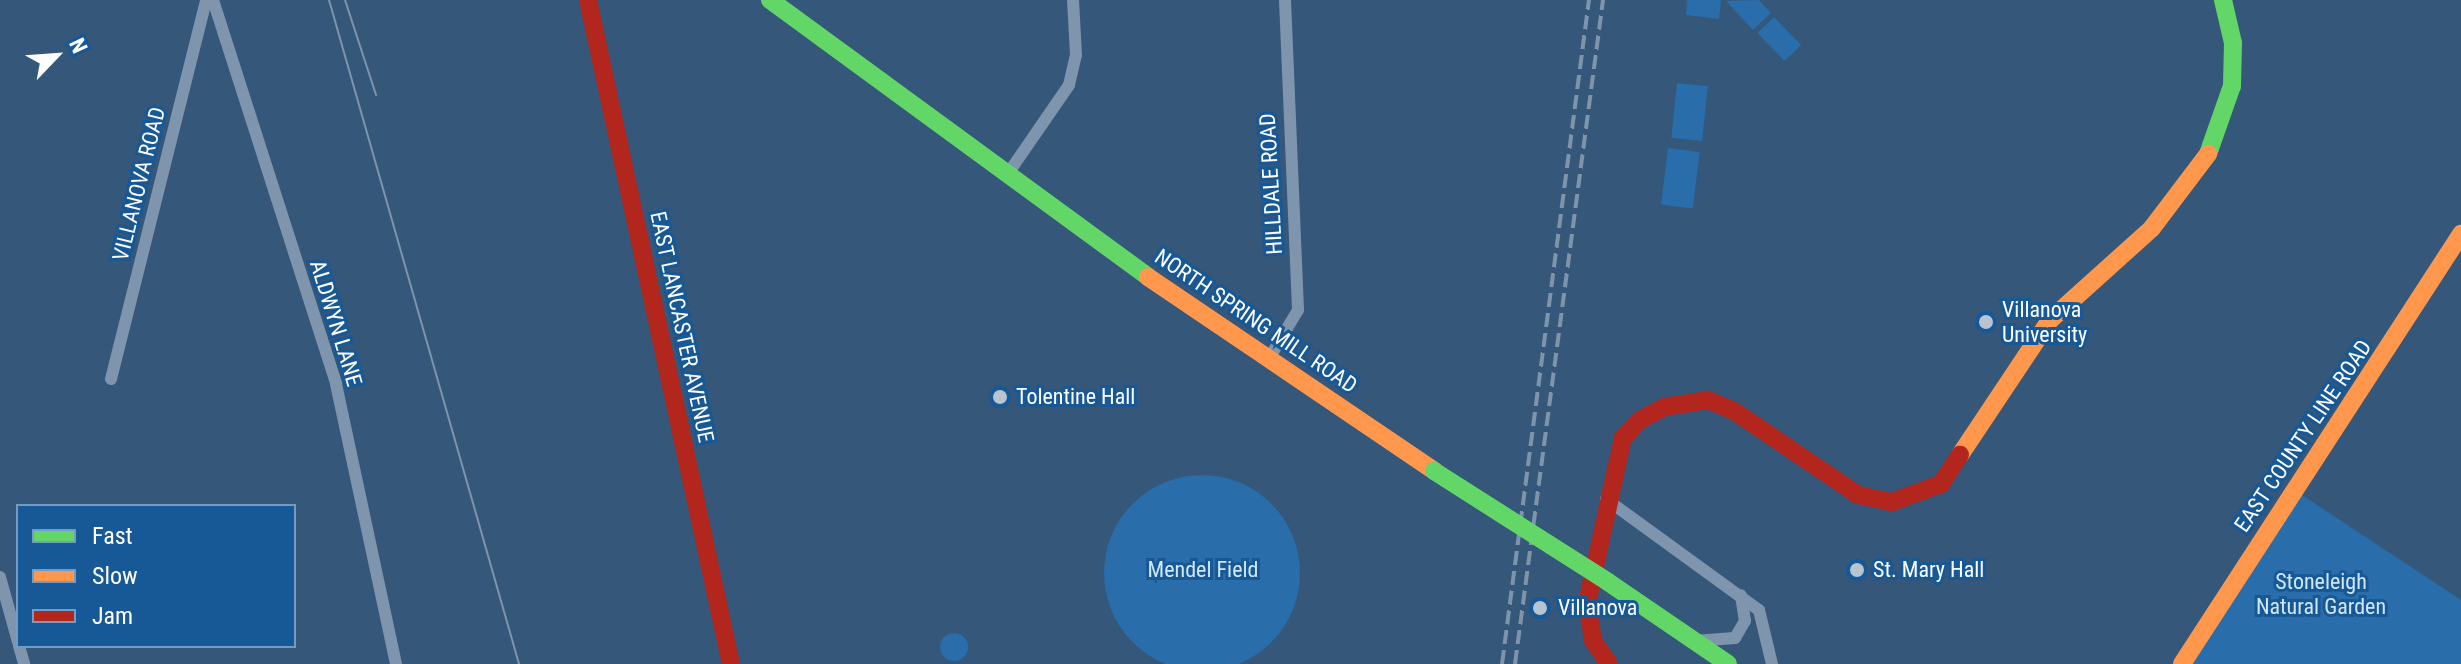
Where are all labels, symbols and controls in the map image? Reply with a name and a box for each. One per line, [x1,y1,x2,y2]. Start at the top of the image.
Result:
north arrow [16,16,96,96]
text: N [64,34,92,57]
street label: VILLANOVA ROAD [107,104,171,264]
street label: HILLDALE ROAD [1254,113,1288,255]
street label: EAST LANCASTER AVENUE [645,209,719,445]
street label: NORTH SPRING MILL ROAD [1150,243,1362,399]
street label: ALDWYN LANE [304,257,368,389]
place label: Villanova University [2002,296,2087,348]
marker: Villanova University [1977,313,1995,331]
street label: EAST COUNTY LINE ROAD [2229,335,2377,537]
place label: Tolentine Hall [1016,384,1135,410]
marker: Tolentine Hall [991,388,1009,406]
legend [16,504,296,648]
text: Fast [92,522,133,550]
park label: Mendel Field [1148,557,1258,583]
place label: St. Mary Hall [1873,557,1984,583]
marker: St. Mary Hall [1848,561,1866,579]
text: Slow [92,562,138,590]
park label: Stoneleigh Natural Garden [2256,568,2386,620]
place label: Villanova [1558,595,1637,621]
marker: Villanova [1529,597,1551,619]
text: Jam [92,602,133,630]

